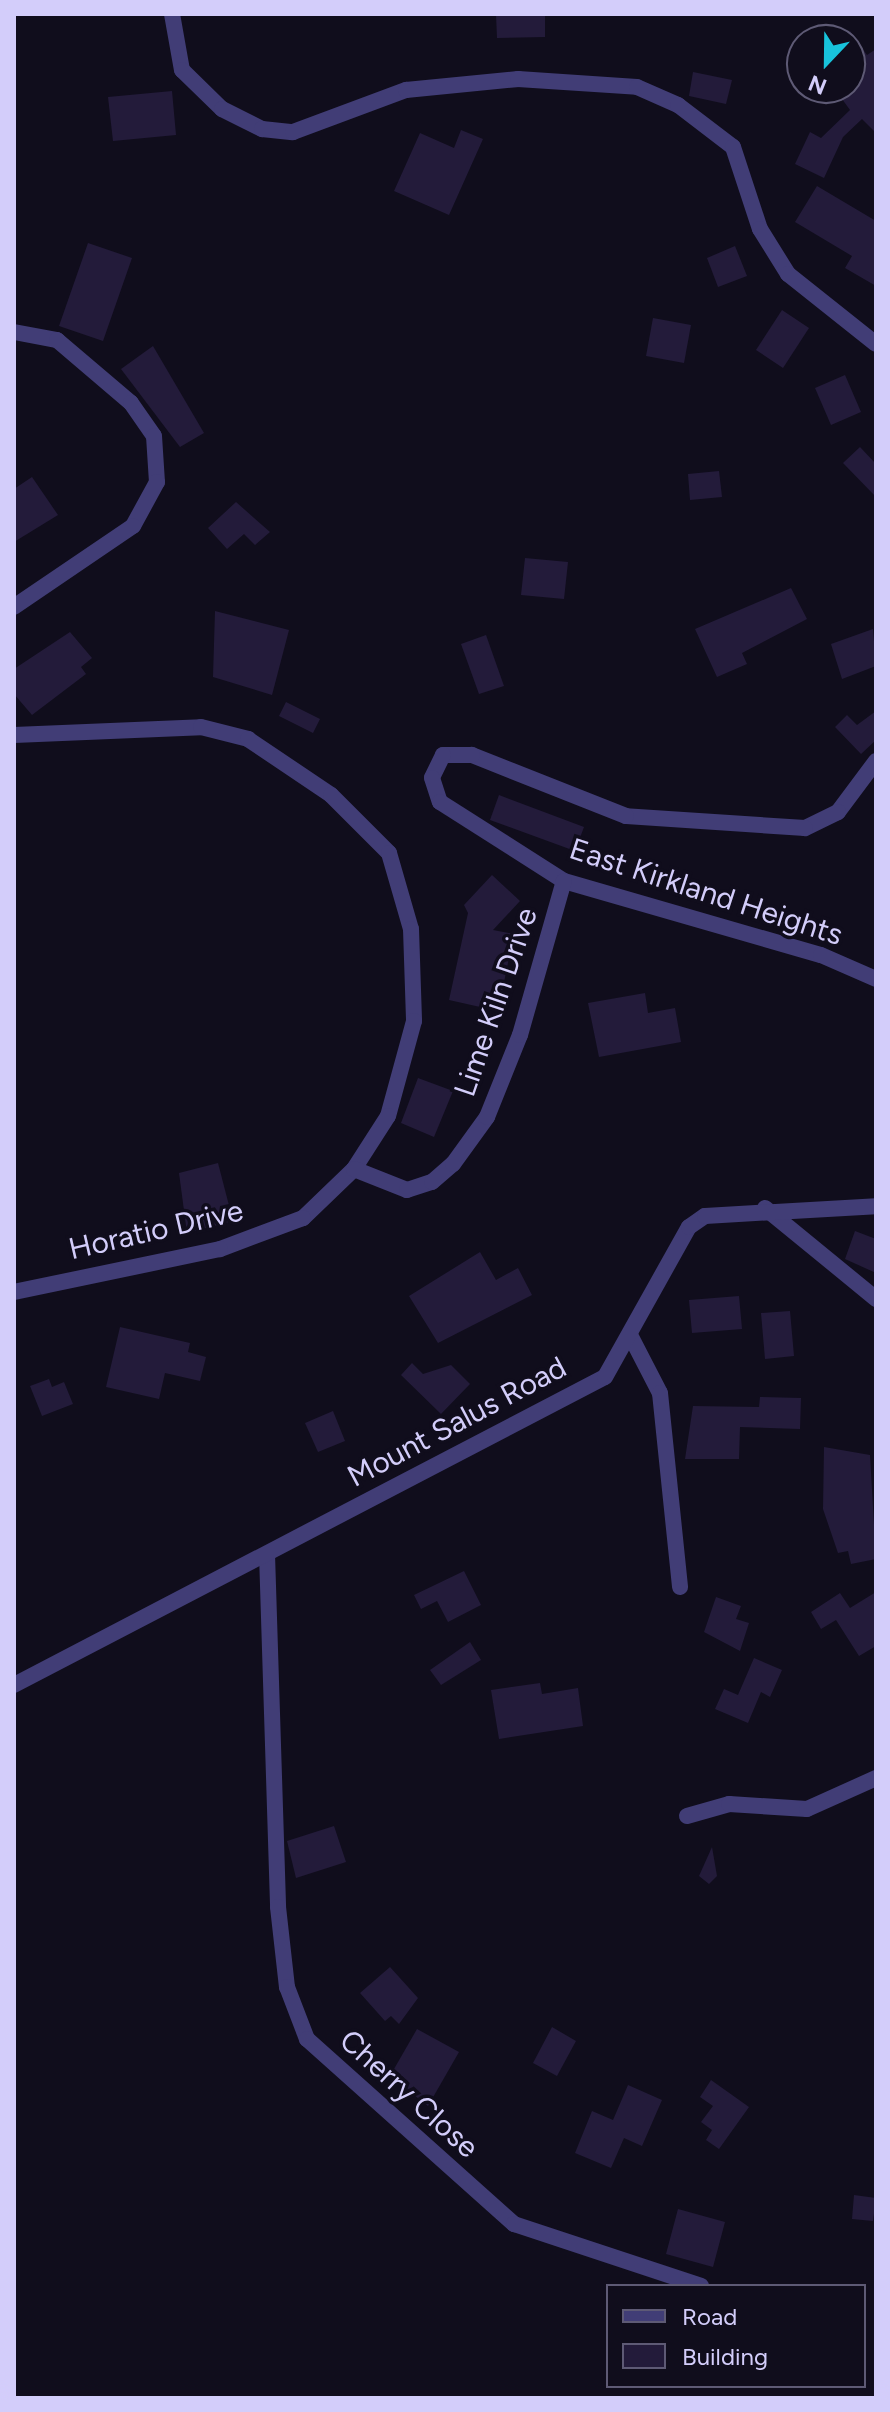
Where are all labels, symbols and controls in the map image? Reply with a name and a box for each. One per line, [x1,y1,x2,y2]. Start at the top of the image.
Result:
north arrow [786,24,866,104]
text: N [805,69,831,101]
street label: East Kirkland Heights [565,831,847,953]
street label: Lime Kiln Drive [447,903,545,1101]
street label: Horatio Drive [65,1192,247,1268]
street label: Mount Salus Road [341,1349,573,1495]
street label: Cherry Close [332,2022,486,2166]
legend [606,2284,866,2388]
text: Road [682,2302,737,2331]
text: Building [682,2342,768,2371]

